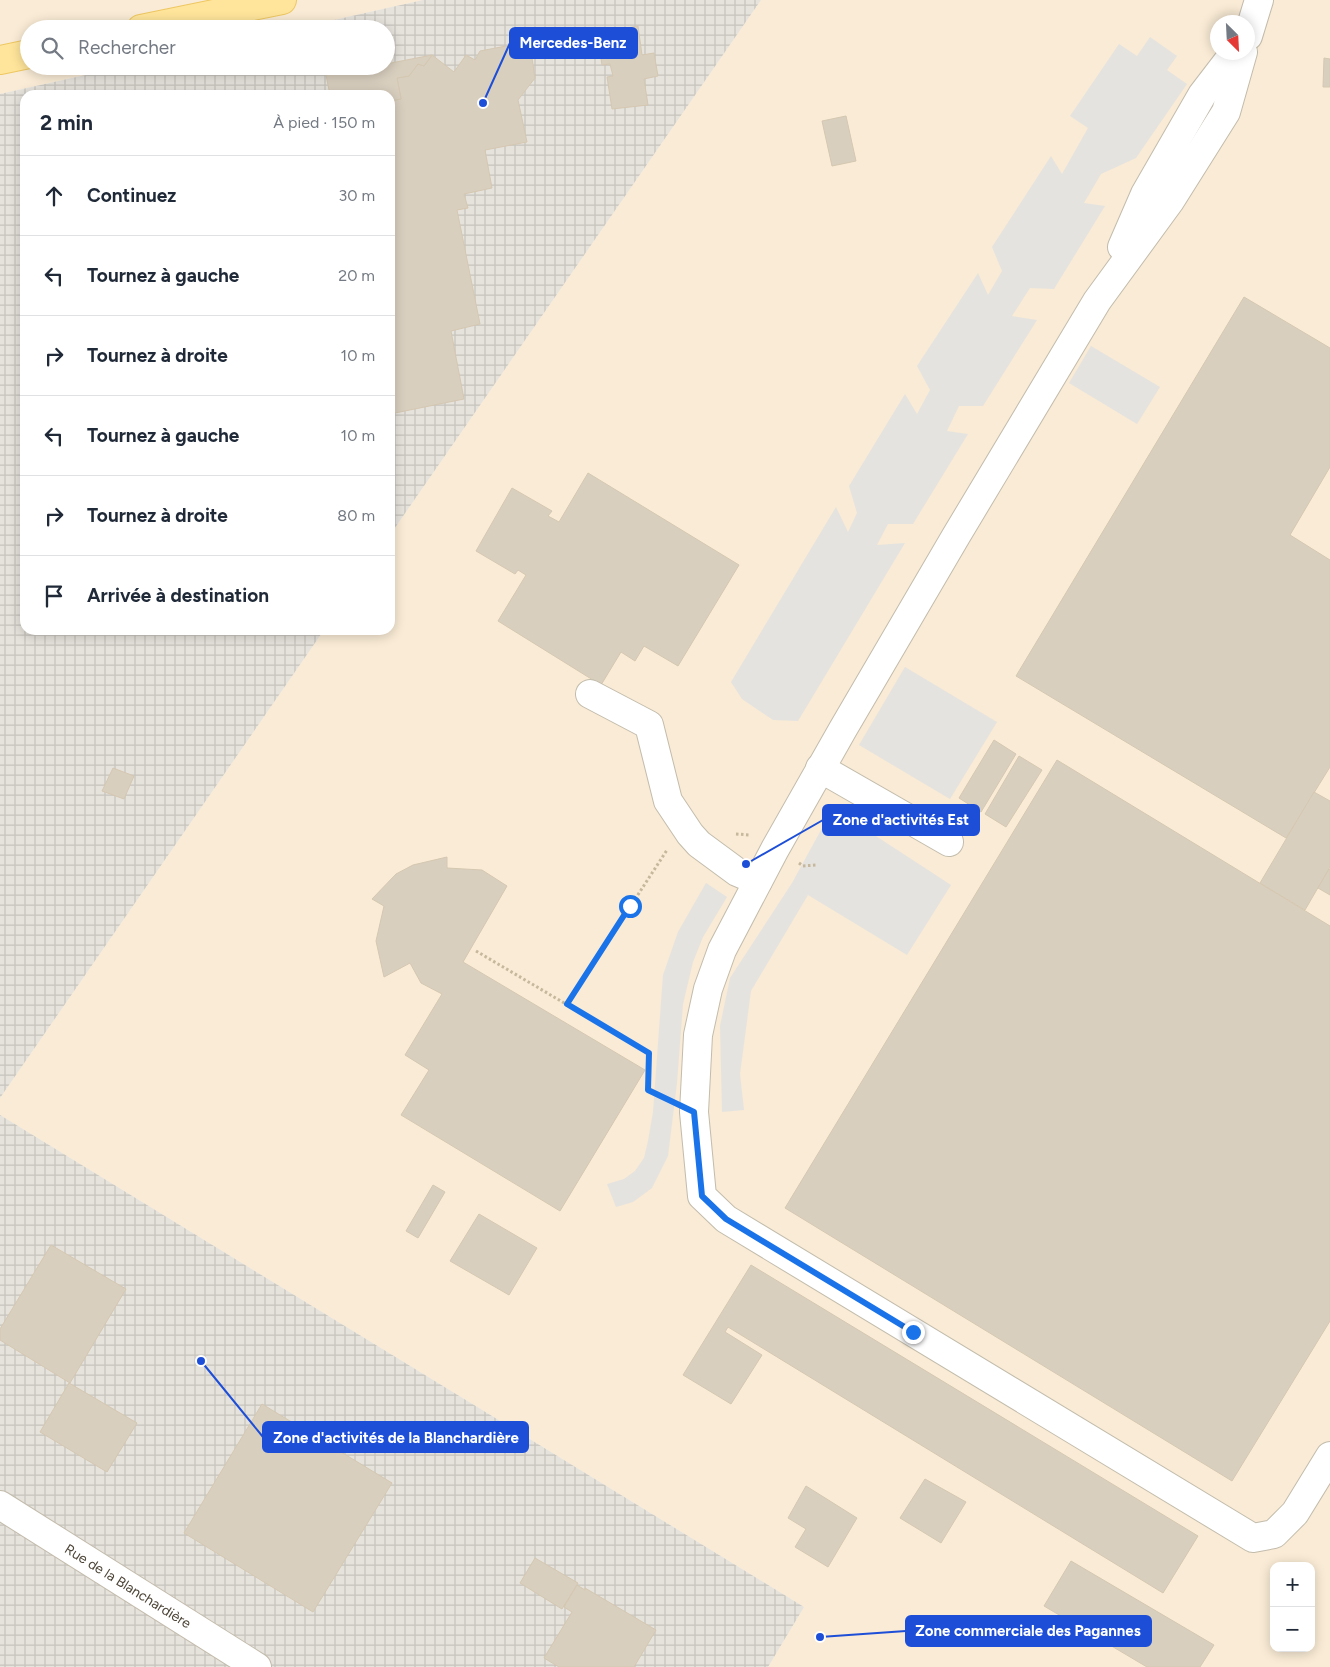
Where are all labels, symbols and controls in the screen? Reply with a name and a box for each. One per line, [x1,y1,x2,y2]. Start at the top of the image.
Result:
north arrow [1210,15,1255,60]
search box [20,20,395,75]
callout: Mercedes-Benz [510,28,637,58]
icon: search [38,34,66,62]
text: Mercedes-Benz [520,34,626,52]
text: Rechercher [78,36,176,59]
text: 2 min [40,110,93,135]
text: À pied · 150 m [273,113,375,132]
icon: ahead [40,182,68,210]
text: Continuez [87,184,176,207]
text: 30 m [338,186,375,205]
icon: left [40,262,68,290]
text: Tournez à gauche [87,264,239,287]
text: 20 m [338,266,375,285]
icon: right [40,342,68,370]
text: Tournez à droite [87,344,228,367]
text: 10 m [341,346,375,365]
icon: left [40,422,68,450]
text: Tournez à gauche [87,424,239,447]
text: 10 m [341,426,375,445]
icon: right [40,502,68,530]
text: Tournez à droite [87,504,228,527]
text: 80 m [337,506,375,525]
icon: arrive [40,582,68,610]
text: Arrivée à destination [87,584,269,607]
callout: Zone d'activités Est [823,805,979,835]
text: Zone d'activités Est [833,811,969,829]
route start [619,895,642,918]
route end [902,1321,925,1344]
callout: Zone d'activités de la Blanchardière [263,1422,528,1452]
text: Zone d'activités de la Blanchardière [273,1429,519,1447]
street label: Rue de la Blanchardière [61,1541,194,1633]
map controls [1270,1562,1315,1652]
button: + [1270,1562,1315,1607]
button: − [1270,1607,1315,1652]
callout: Zone commerciale des Pagannes [906,1616,1151,1646]
text: Zone commerciale des Pagannes [915,1622,1141,1640]

